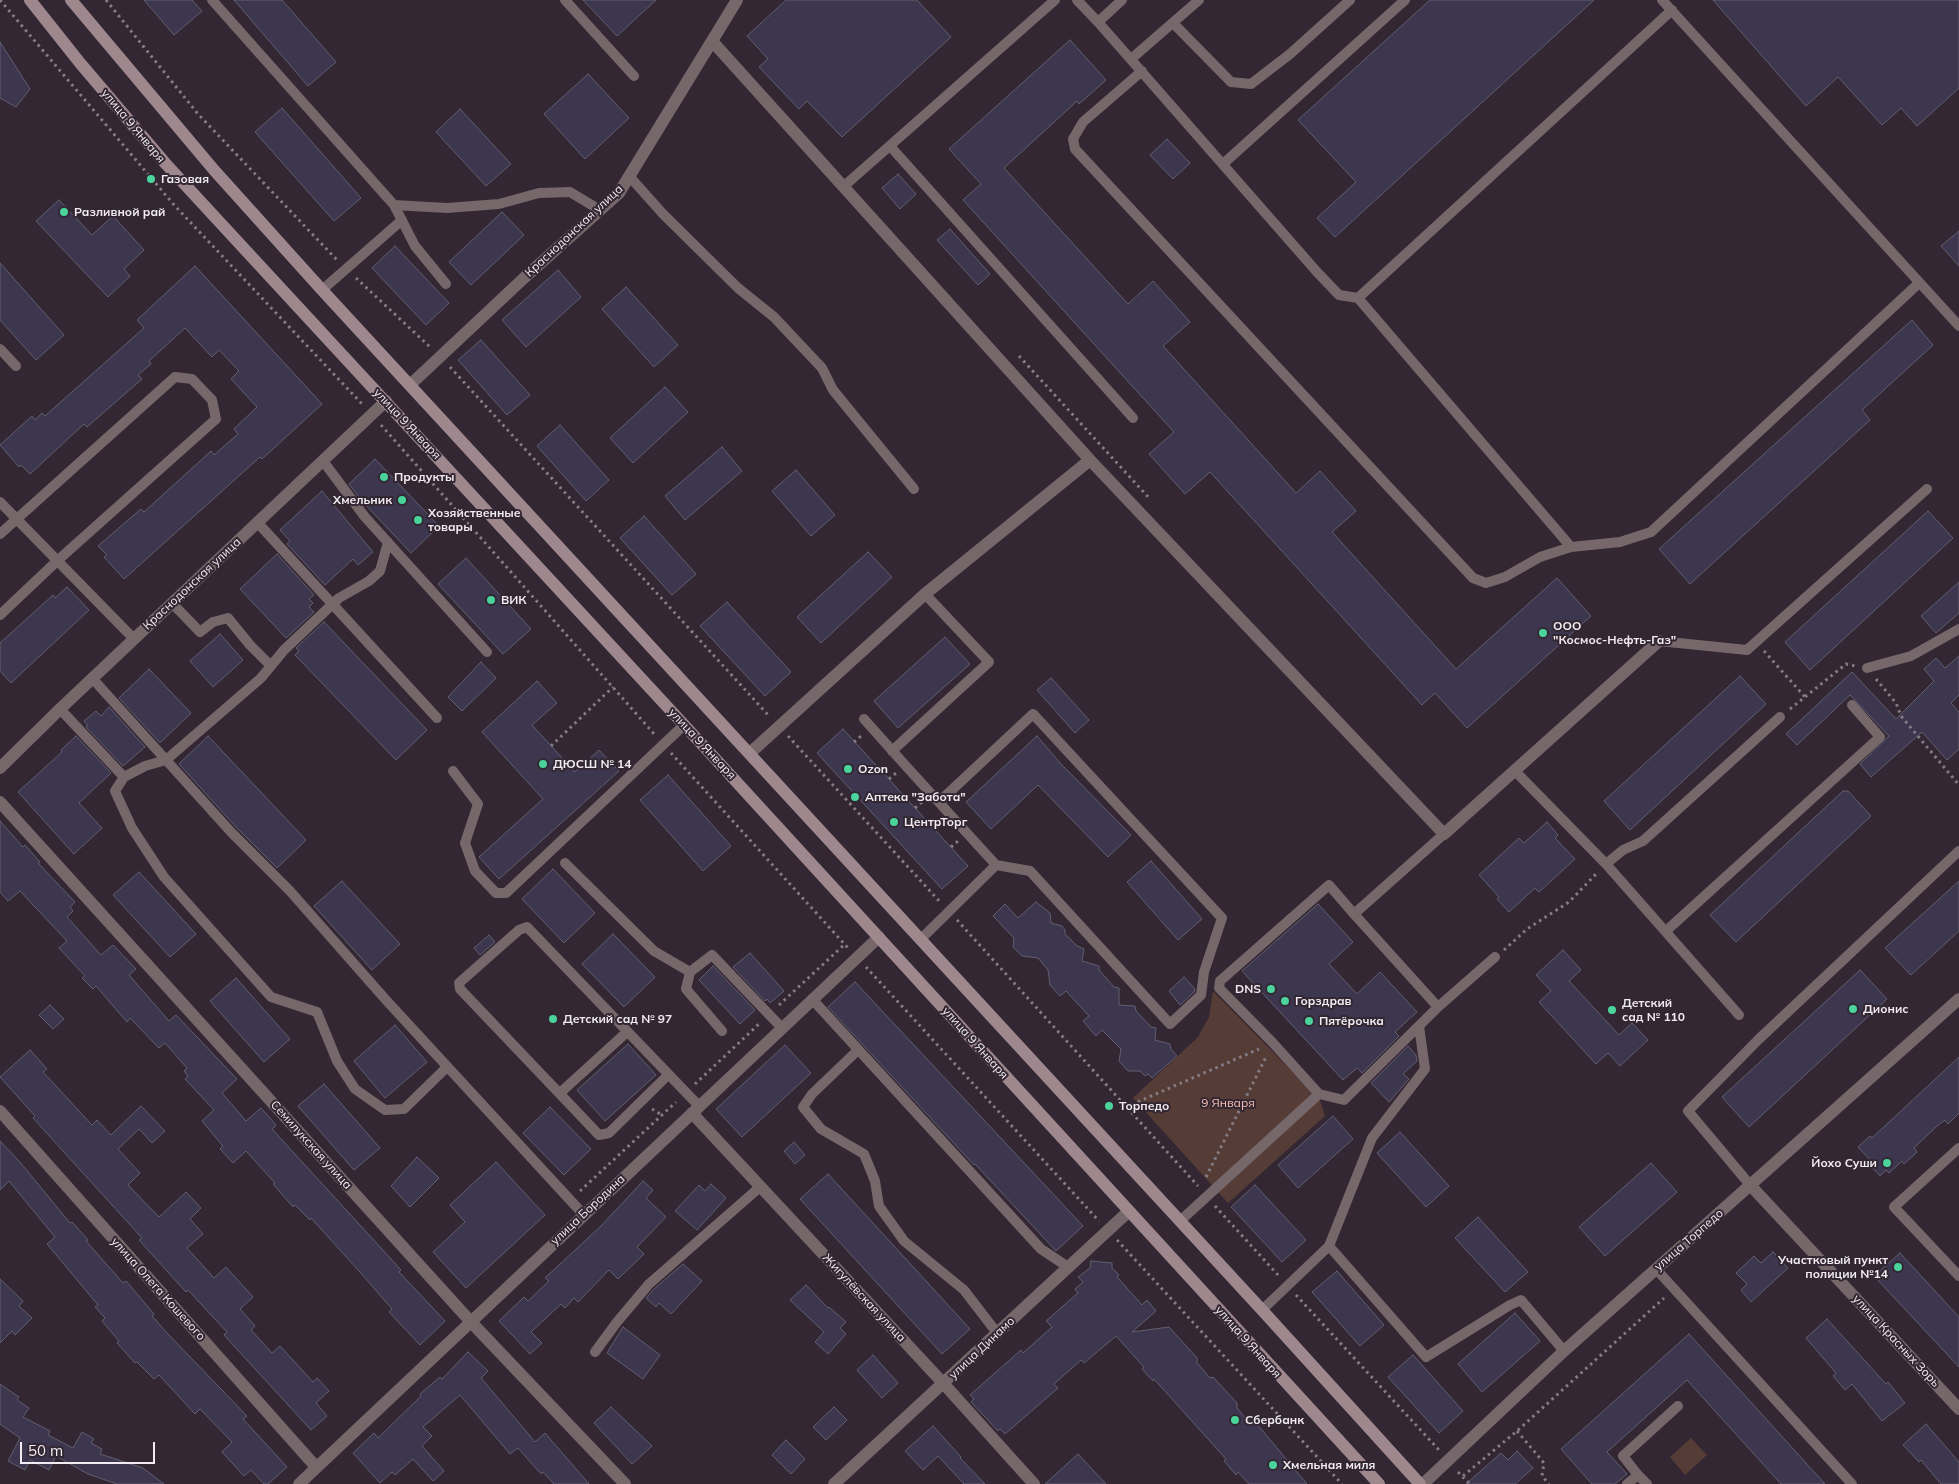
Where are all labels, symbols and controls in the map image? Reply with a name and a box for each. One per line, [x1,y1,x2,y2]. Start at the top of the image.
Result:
street label: улица 9 Января [98,86,168,166]
place label: Газовая [161,172,209,186]
marker: Газовая [145,173,157,185]
street label: Краснодонская улица [522,182,626,280]
place label: Разливной рай [74,205,165,219]
marker: Разливной рай [58,206,70,218]
street label: улица 9 Января [370,386,444,462]
place label: Продукты [394,470,455,484]
marker: Продукты [378,471,390,483]
place label: Хмельник [333,493,392,507]
marker: Хмельник [396,494,408,506]
place label: Хозяйственные товары [428,506,521,534]
marker: Хозяйственные товары [412,514,424,526]
street label: Краснодонская улица [140,535,244,633]
place label: ВИК [501,593,527,607]
marker: ВИК [485,594,497,606]
place label: ООО "Космос-Нефть-Газ" [1553,619,1676,647]
marker: ООО "Космос-Нефть-Газ" [1537,627,1549,639]
street label: улица 9 Января [665,706,739,782]
place label: ДЮСШ № 14 [553,757,632,771]
marker: ДЮСШ № 14 [537,758,549,770]
place label: Ozon [858,762,888,776]
marker: Ozon [842,763,854,775]
place label: Аптека "Забота" [865,790,966,804]
marker: Аптека "Забота" [849,791,861,803]
place label: ЦентрТорг [904,815,967,829]
marker: ЦентрТорг [888,816,900,828]
place label: DNS [1235,982,1261,996]
marker: DNS [1265,983,1277,995]
place label: Горздрав [1295,994,1352,1008]
marker: Горздрав [1279,995,1291,1007]
place label: Детский сад № 110 [1622,996,1685,1024]
place label: Дионис [1863,1002,1909,1016]
marker: Дионис [1847,1003,1859,1015]
street label: улица 9 Января [939,1004,1011,1082]
marker: Детский сад № 110 [1606,1004,1618,1016]
place label: Детский сад № 97 [563,1012,672,1026]
marker: Детский сад № 97 [547,1013,559,1025]
place label: Пятёрочка [1319,1014,1384,1028]
marker: Пятёрочка [1303,1015,1315,1027]
park label: 9 Января [1201,1096,1255,1110]
street label: Семилукская улица [267,1098,355,1192]
place label: Торпедо [1119,1099,1169,1113]
marker: Торпедо [1103,1100,1115,1112]
place label: Йохо Суши [1811,1156,1877,1170]
marker: Йохо Суши [1881,1157,1893,1169]
street label: улица Бородина [548,1172,628,1248]
street label: улица Торпедо [1652,1206,1726,1274]
street label: улица Олега Кошевого [108,1234,208,1344]
street label: Жигулёвская улица [819,1251,909,1345]
place label: Участковый пункт полиции №14 [1778,1253,1888,1281]
marker: Участковый пункт полиции №14 [1892,1261,1904,1273]
street label: улица Красных Зорь [1849,1292,1943,1390]
street label: улица 9 Января [1212,1303,1284,1381]
street label: улица Динамо [946,1314,1018,1382]
place label: Сбербанк [1245,1413,1304,1427]
marker: Сбербанк [1229,1414,1241,1426]
scale bar [22,1432,158,1464]
text: 50 m [28,1441,63,1460]
place label: Хмельная миля [1283,1458,1375,1472]
marker: Хмельная миля [1267,1459,1279,1471]

